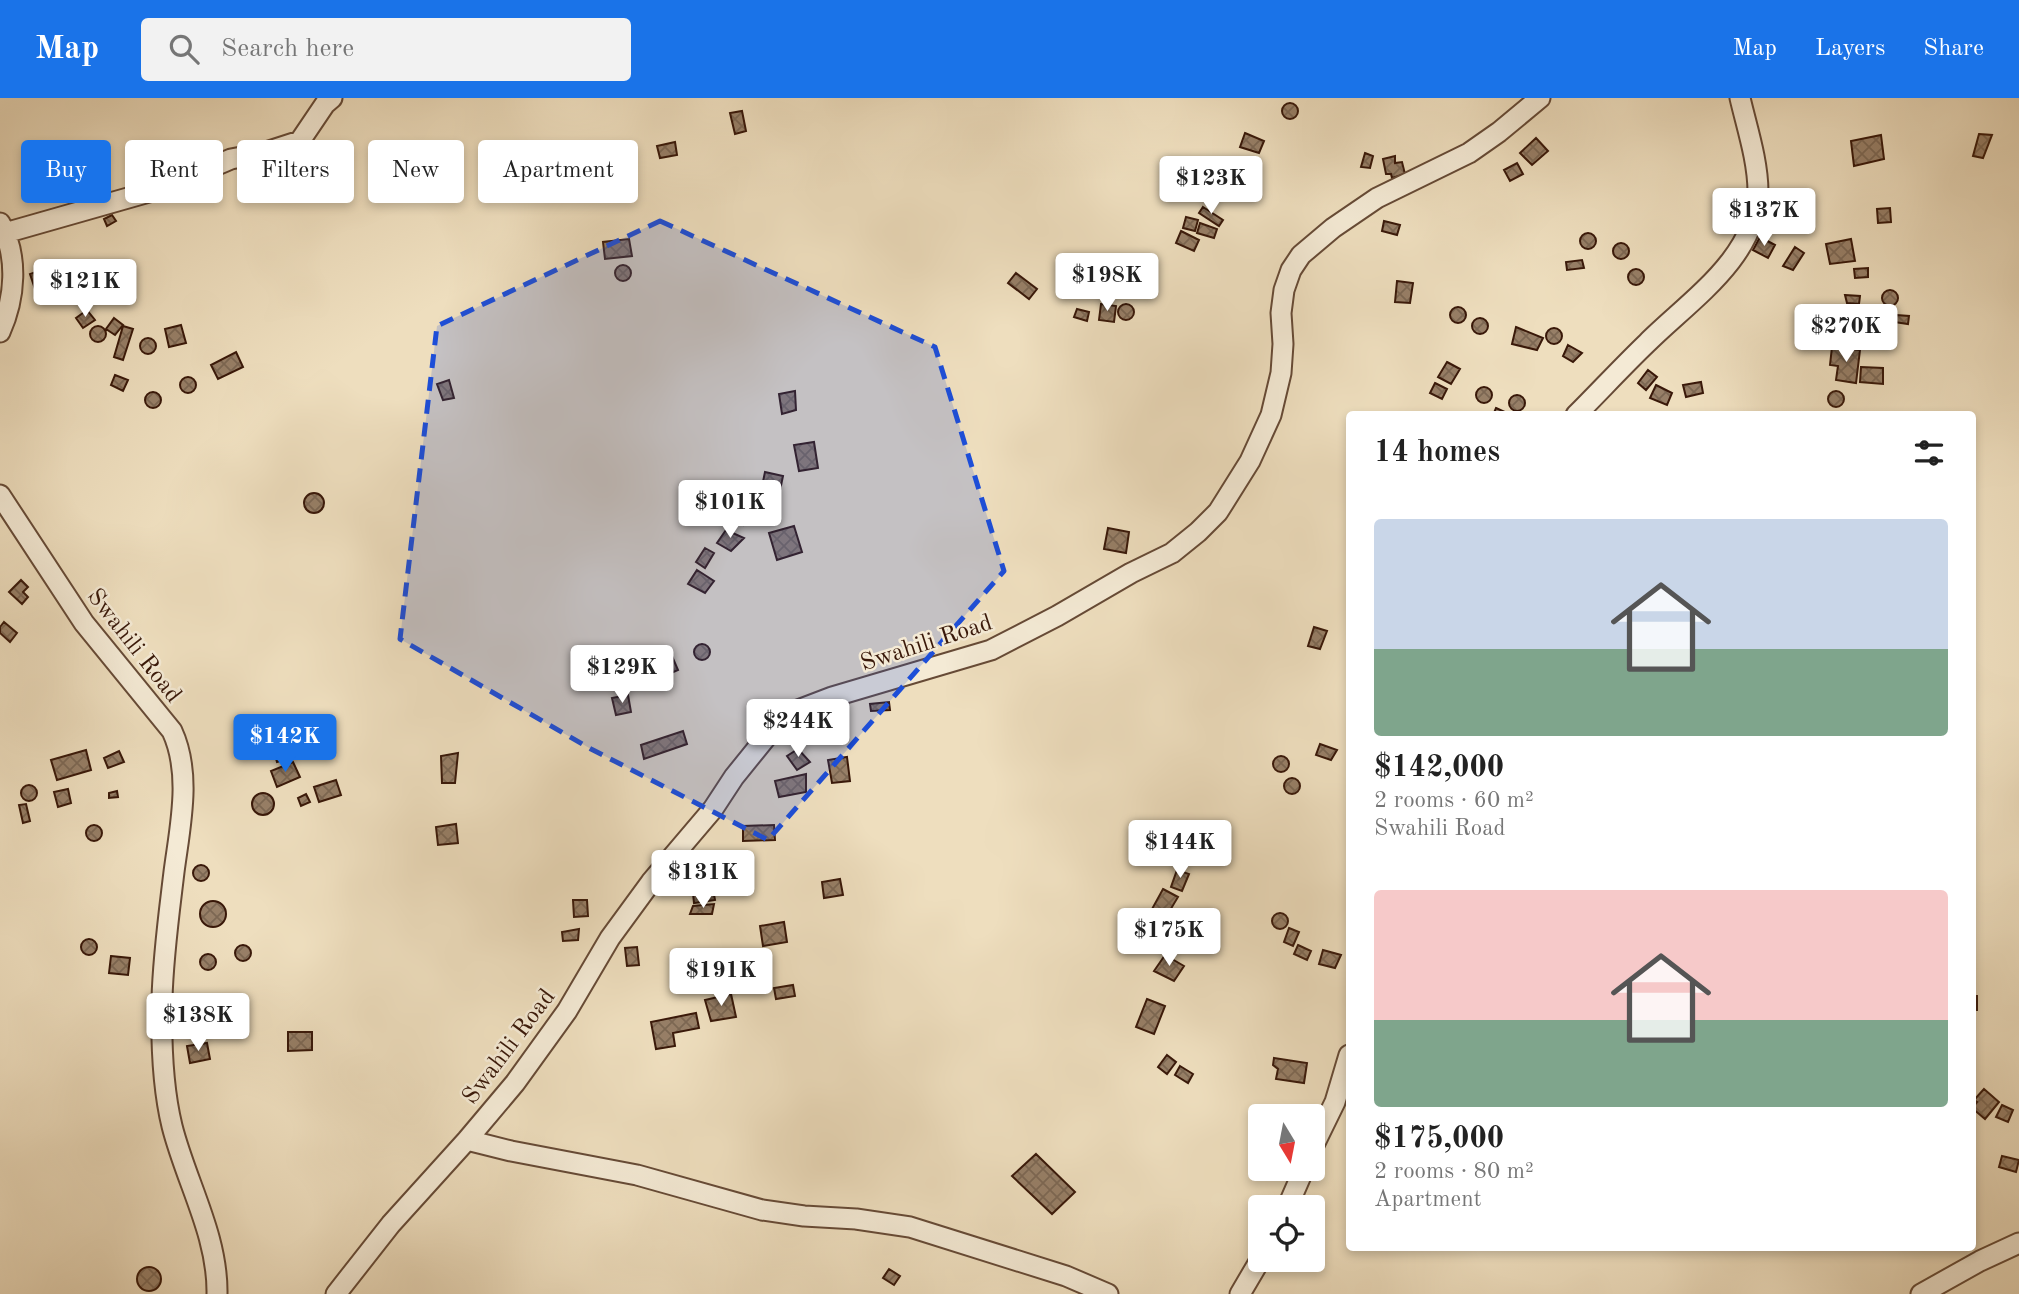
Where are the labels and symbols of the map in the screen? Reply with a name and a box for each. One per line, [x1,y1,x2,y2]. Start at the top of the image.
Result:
pin: $123K [1162,156,1260,216]
pin: $137K [1715,188,1813,248]
pin: $198K [1058,254,1156,313]
pin: $121K [36,260,134,319]
pin: $270K [1797,304,1895,364]
pin: $101K [681,480,779,540]
street label: Swahili Road [82,585,185,708]
street label: Swahili Road [858,611,996,677]
pin: $129K [573,646,671,705]
pin: $244K [749,700,847,759]
pin: $142K [236,714,334,774]
pin: $144K [1131,820,1229,880]
pin: $131K [654,850,752,910]
pin: $175K [1120,908,1218,968]
pin: $191K [672,948,770,1008]
street label: Swahili Road [459,985,560,1109]
pin: $138K [149,993,247,1053]
north arrow [1248,1104,1325,1181]

